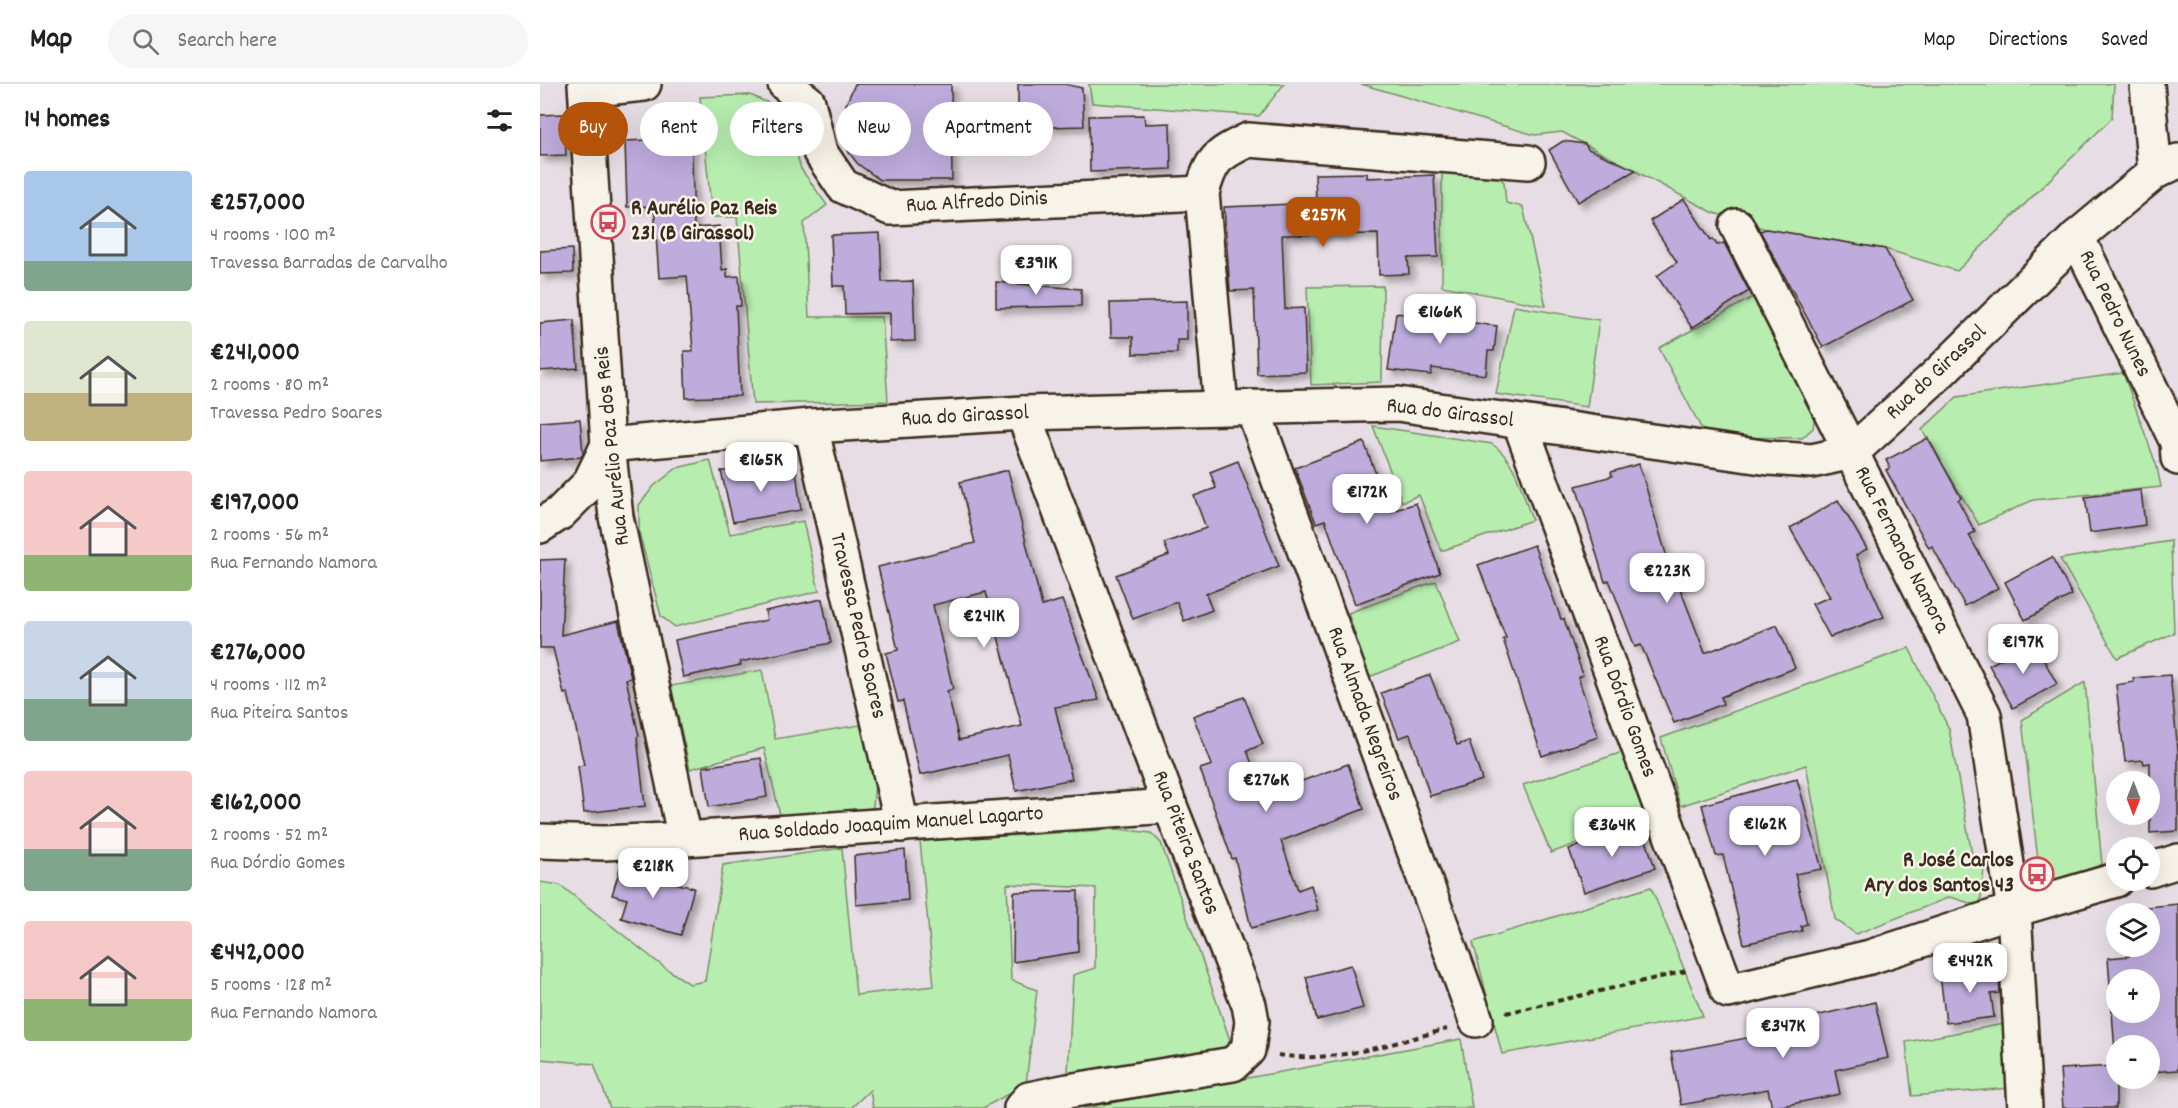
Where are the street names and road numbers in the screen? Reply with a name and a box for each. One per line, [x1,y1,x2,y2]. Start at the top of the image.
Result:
street label: Rua Alfredo Dinis [905,184,1049,222]
street label: Rua Pedro Nunes [2070,245,2158,383]
street label: Rua do Girassol [1880,318,1994,428]
street label: Rua Aurélio Paz dos Reis [587,345,639,547]
street label: Rua do Girassol [1385,391,1515,437]
street label: Rua do Girassol [900,398,1030,436]
street label: Rua Fernando Namora [1846,461,1957,639]
street label: Travessa Pedro Soares [821,530,893,722]
street label: Rua Almada Negreiros [1318,623,1410,805]
street label: Rua Dórdio Gomes [1584,632,1664,782]
street label: Rua Piteira Santos [1143,766,1227,920]
street label: Rua Soldado Joaquim Manuel Lagarto [737,799,1045,851]

